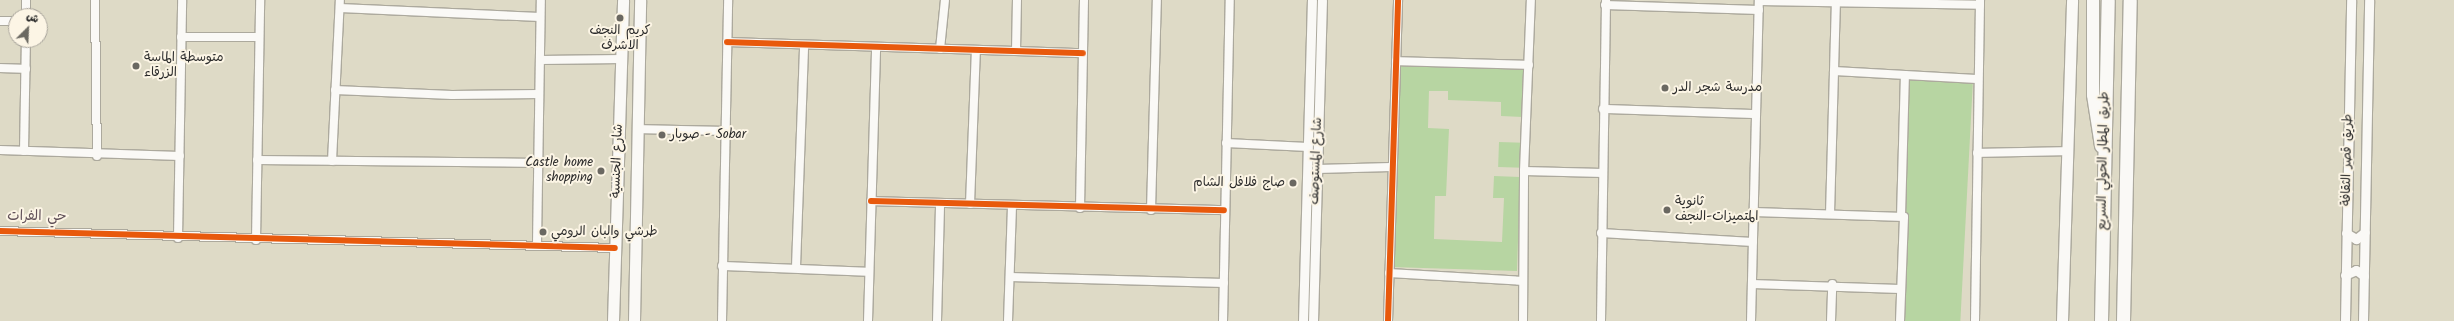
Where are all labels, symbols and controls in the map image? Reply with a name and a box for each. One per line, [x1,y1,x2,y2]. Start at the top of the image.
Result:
text: ش [23,7,42,29]
north arrow [8,8,48,48]
marker: كريم النجف الاشرف [615,13,625,23]
place label: كريم النجف الاشرف [589,24,651,55]
place label: متوسطة الماسة الزرقاء [144,51,223,82]
marker: متوسطة الماسة الزرقاء [131,61,141,71]
place label: مدرسة شجر الدر [1673,80,1762,96]
marker: مدرسة شجر الدر [1660,83,1670,93]
street label: طريق المطار الحولي السريع [2095,92,2113,230]
street label: طريق قصر الثقافة [2339,114,2357,206]
street label: شارع المستوصف [1308,117,1326,205]
street label: شارع الجنسية [609,124,627,198]
place label: صوبار - Sobar [670,127,746,143]
marker: صوبار - Sobar [657,130,667,140]
place label: Castle home shopping [525,156,593,187]
marker: Castle home shopping [596,166,606,176]
place label: صاج فلافل الشام [1193,175,1285,191]
marker: صاج فلافل الشام [1288,178,1298,188]
place label: ثانوية المتميزات-النجف [1675,195,1758,226]
marker: ثانوية المتميزات-النجف [1662,205,1672,215]
district label: حي الفرات [7,208,67,224]
place label: طرشي والبان الرومي [551,224,658,240]
marker: طرشي والبان الرومي [538,227,548,237]

